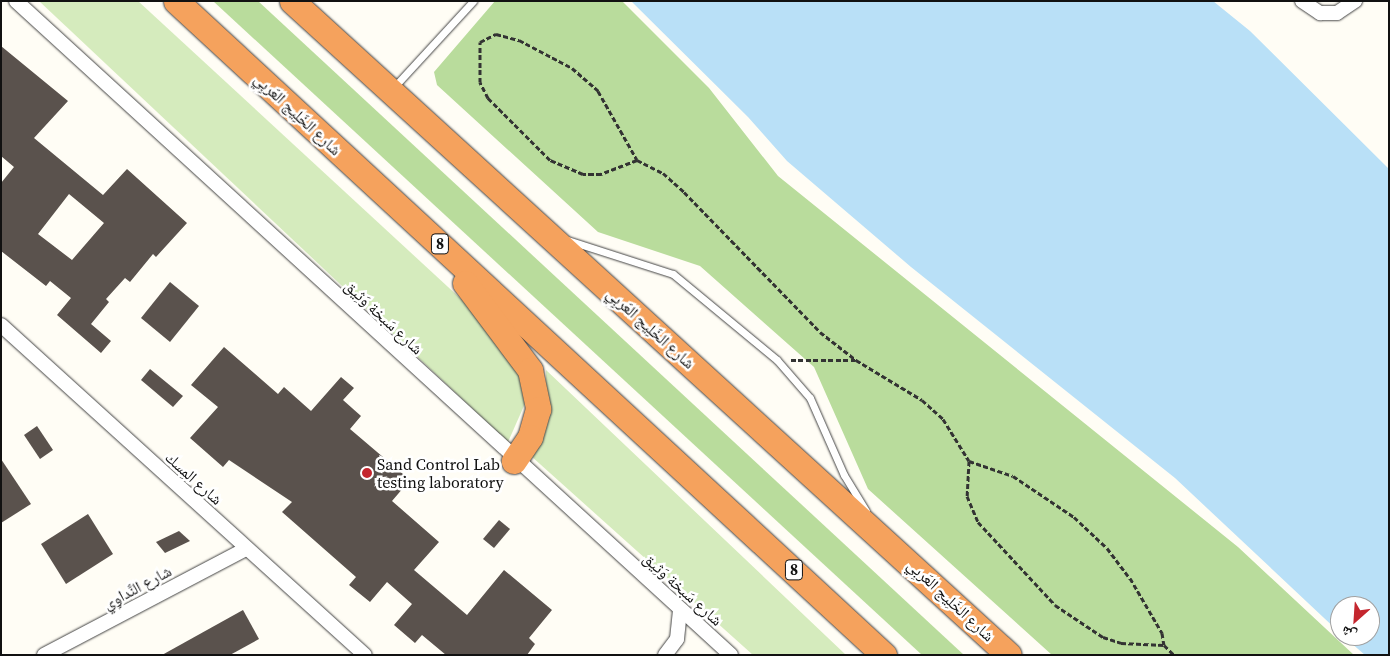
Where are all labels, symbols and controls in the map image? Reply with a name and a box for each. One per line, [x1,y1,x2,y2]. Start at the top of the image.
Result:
street label: شارع الخَلِيج العَربِي [251,69,345,159]
road number: 8 [430,232,450,256]
street label: شارع سَبخة وَثِيق [341,276,427,358]
street label: شارع الخَلِيج العَربِي [603,283,699,373]
street label: شارع المِسك [161,447,227,509]
place label: Sand Control Lab testing laboratory [377,454,504,492]
marker: Sand Control Lab testing laboratory [361,467,373,479]
street label: شارع سَبخة وَثِيق [639,548,727,630]
street label: شارع الخَلِيج العَربِي [904,555,998,645]
road number: 8 [784,558,804,582]
street label: شارع النَّداوِي [99,561,175,613]
north arrow [1330,596,1380,646]
text: ش [1338,621,1360,646]

